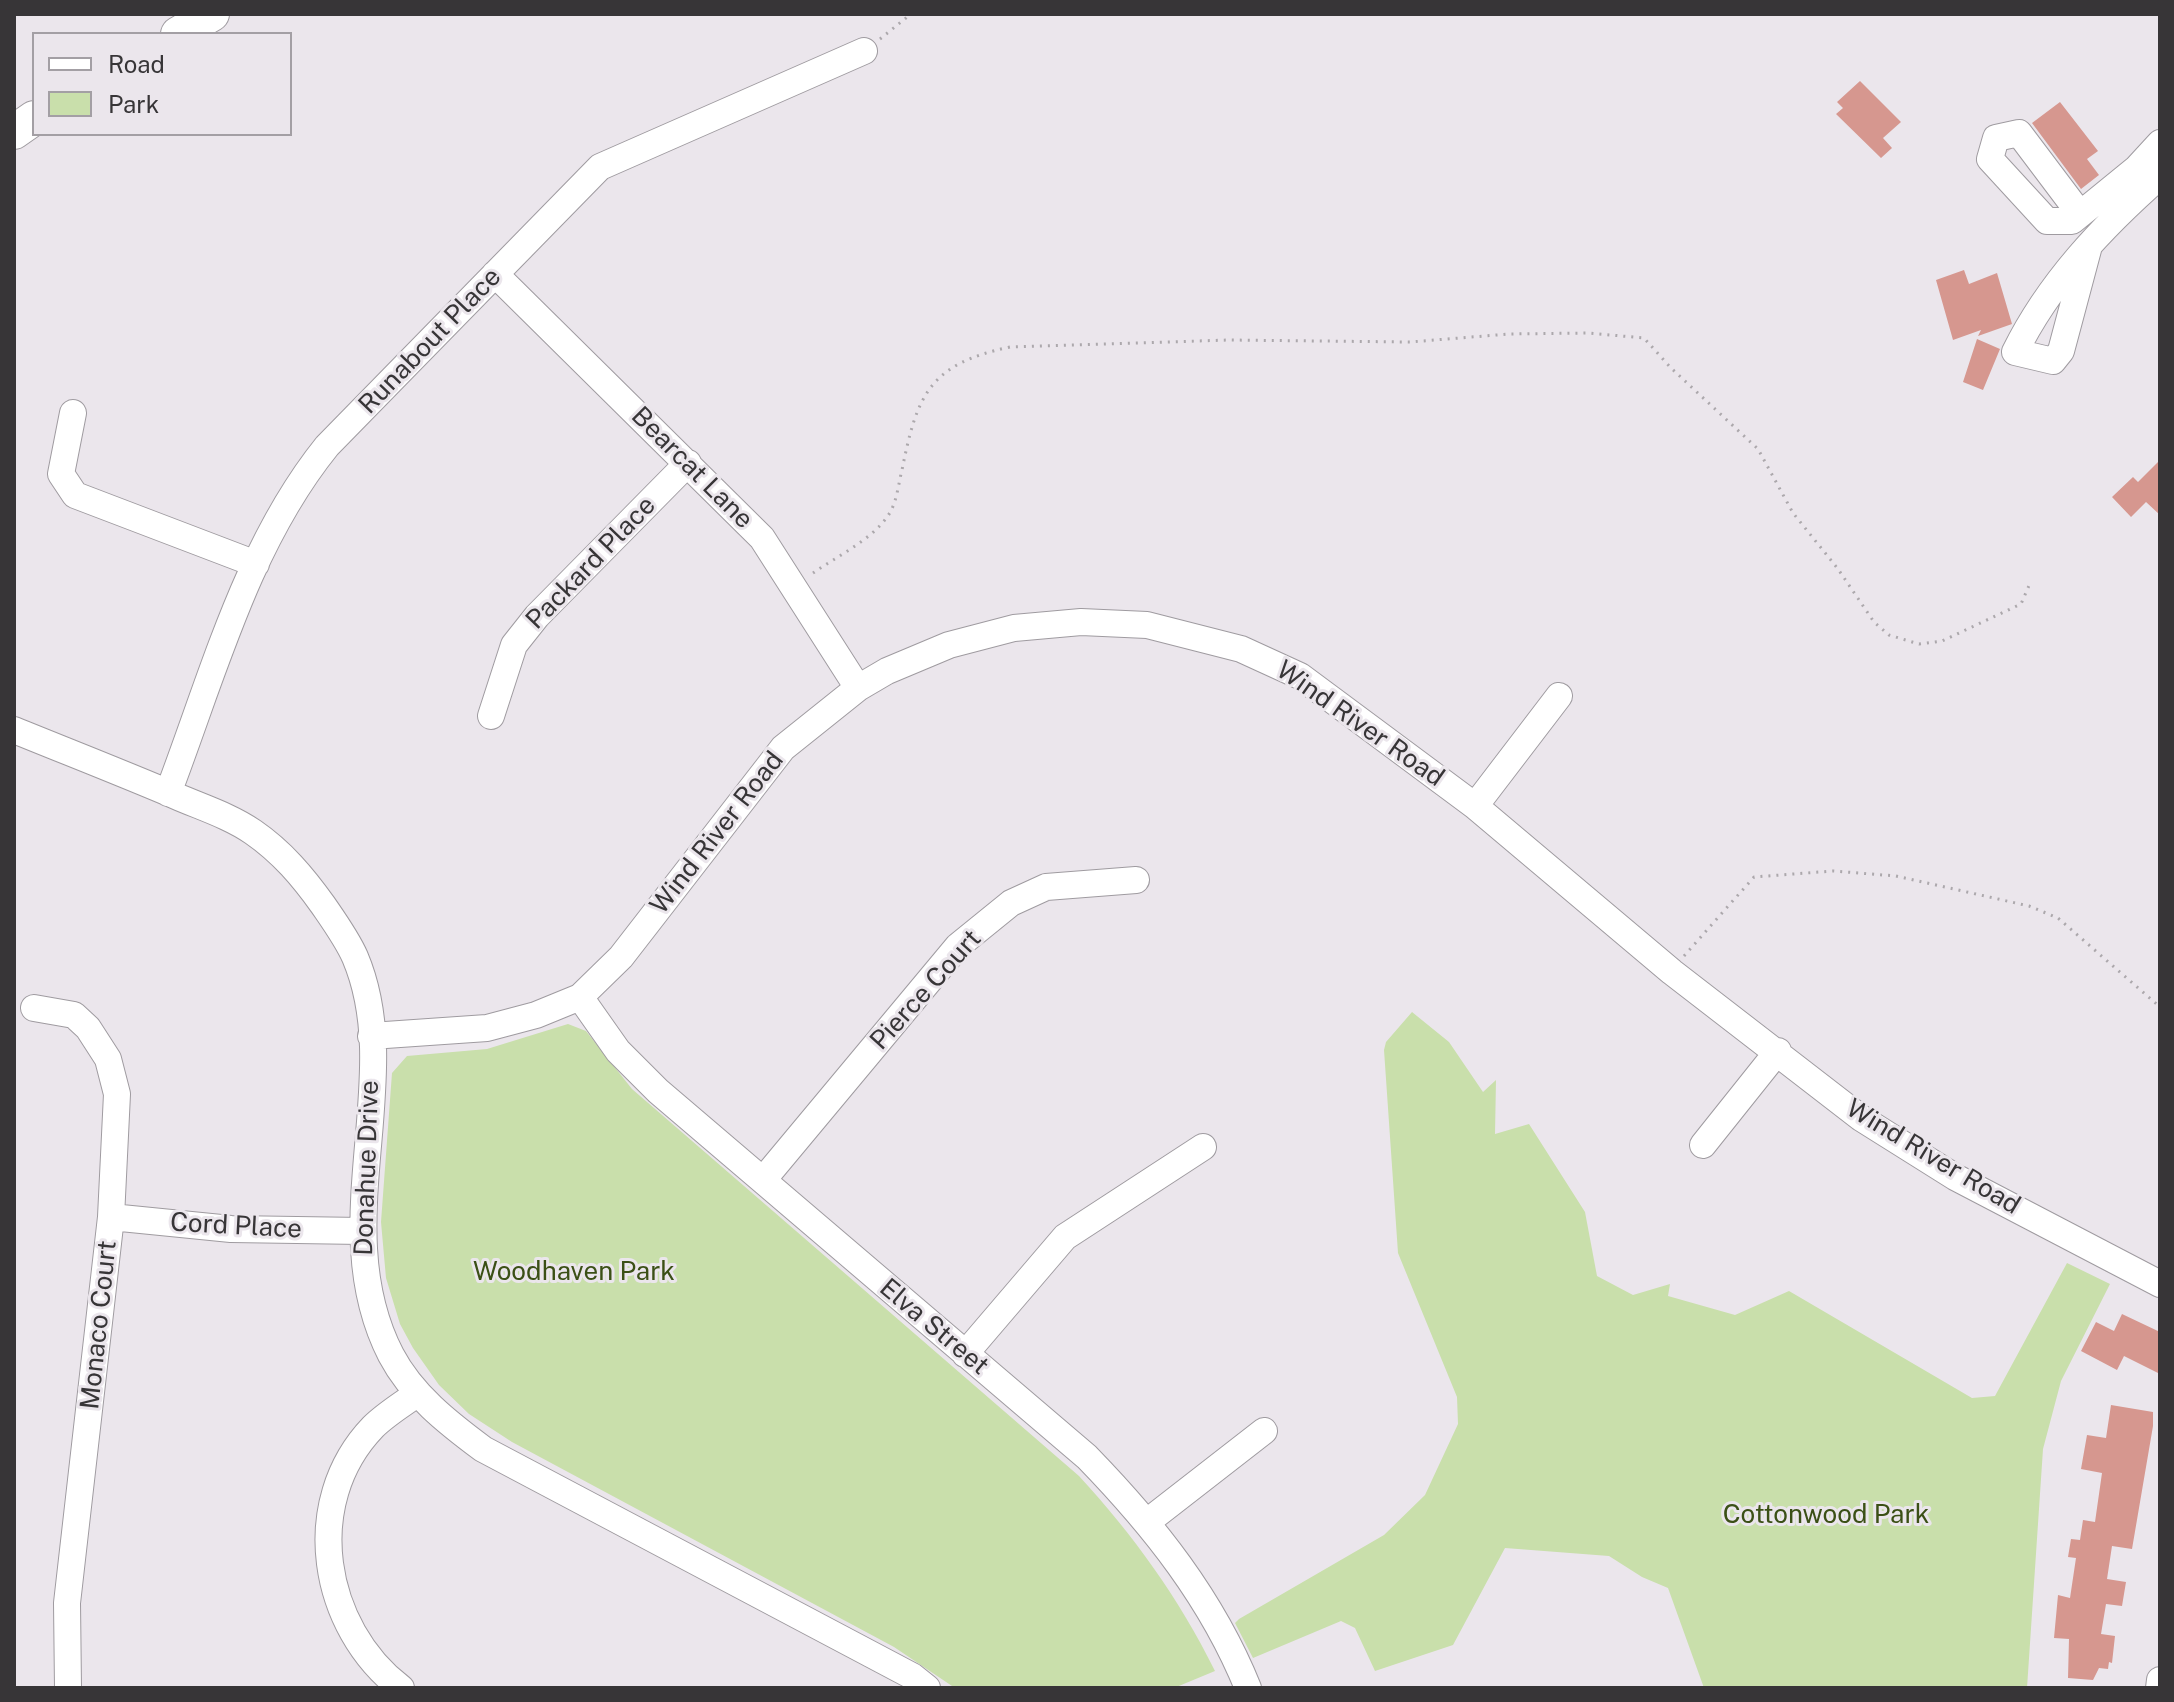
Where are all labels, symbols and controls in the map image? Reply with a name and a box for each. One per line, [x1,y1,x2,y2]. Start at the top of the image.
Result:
legend [32,32,292,136]
text: Road [108,50,165,78]
text: Park [108,90,159,118]
street label: Runabout Place [352,261,508,421]
street label: Bearcat Lane [625,401,759,535]
street label: Packard Place [520,490,662,636]
street label: Wind River Road [1270,655,1450,793]
street label: Wind River Road [644,745,790,921]
street label: Pierce Court [864,924,988,1056]
street label: Donahue Drive [348,1080,386,1256]
street label: Wind River Road [1840,1093,2026,1221]
street label: Cord Place [169,1207,303,1245]
street label: Monaco Court [75,1239,123,1411]
park label: Woodhaven Park [473,1256,675,1288]
street label: Elva Street [873,1272,995,1382]
park label: Cottonwood Park [1723,1499,1929,1531]

